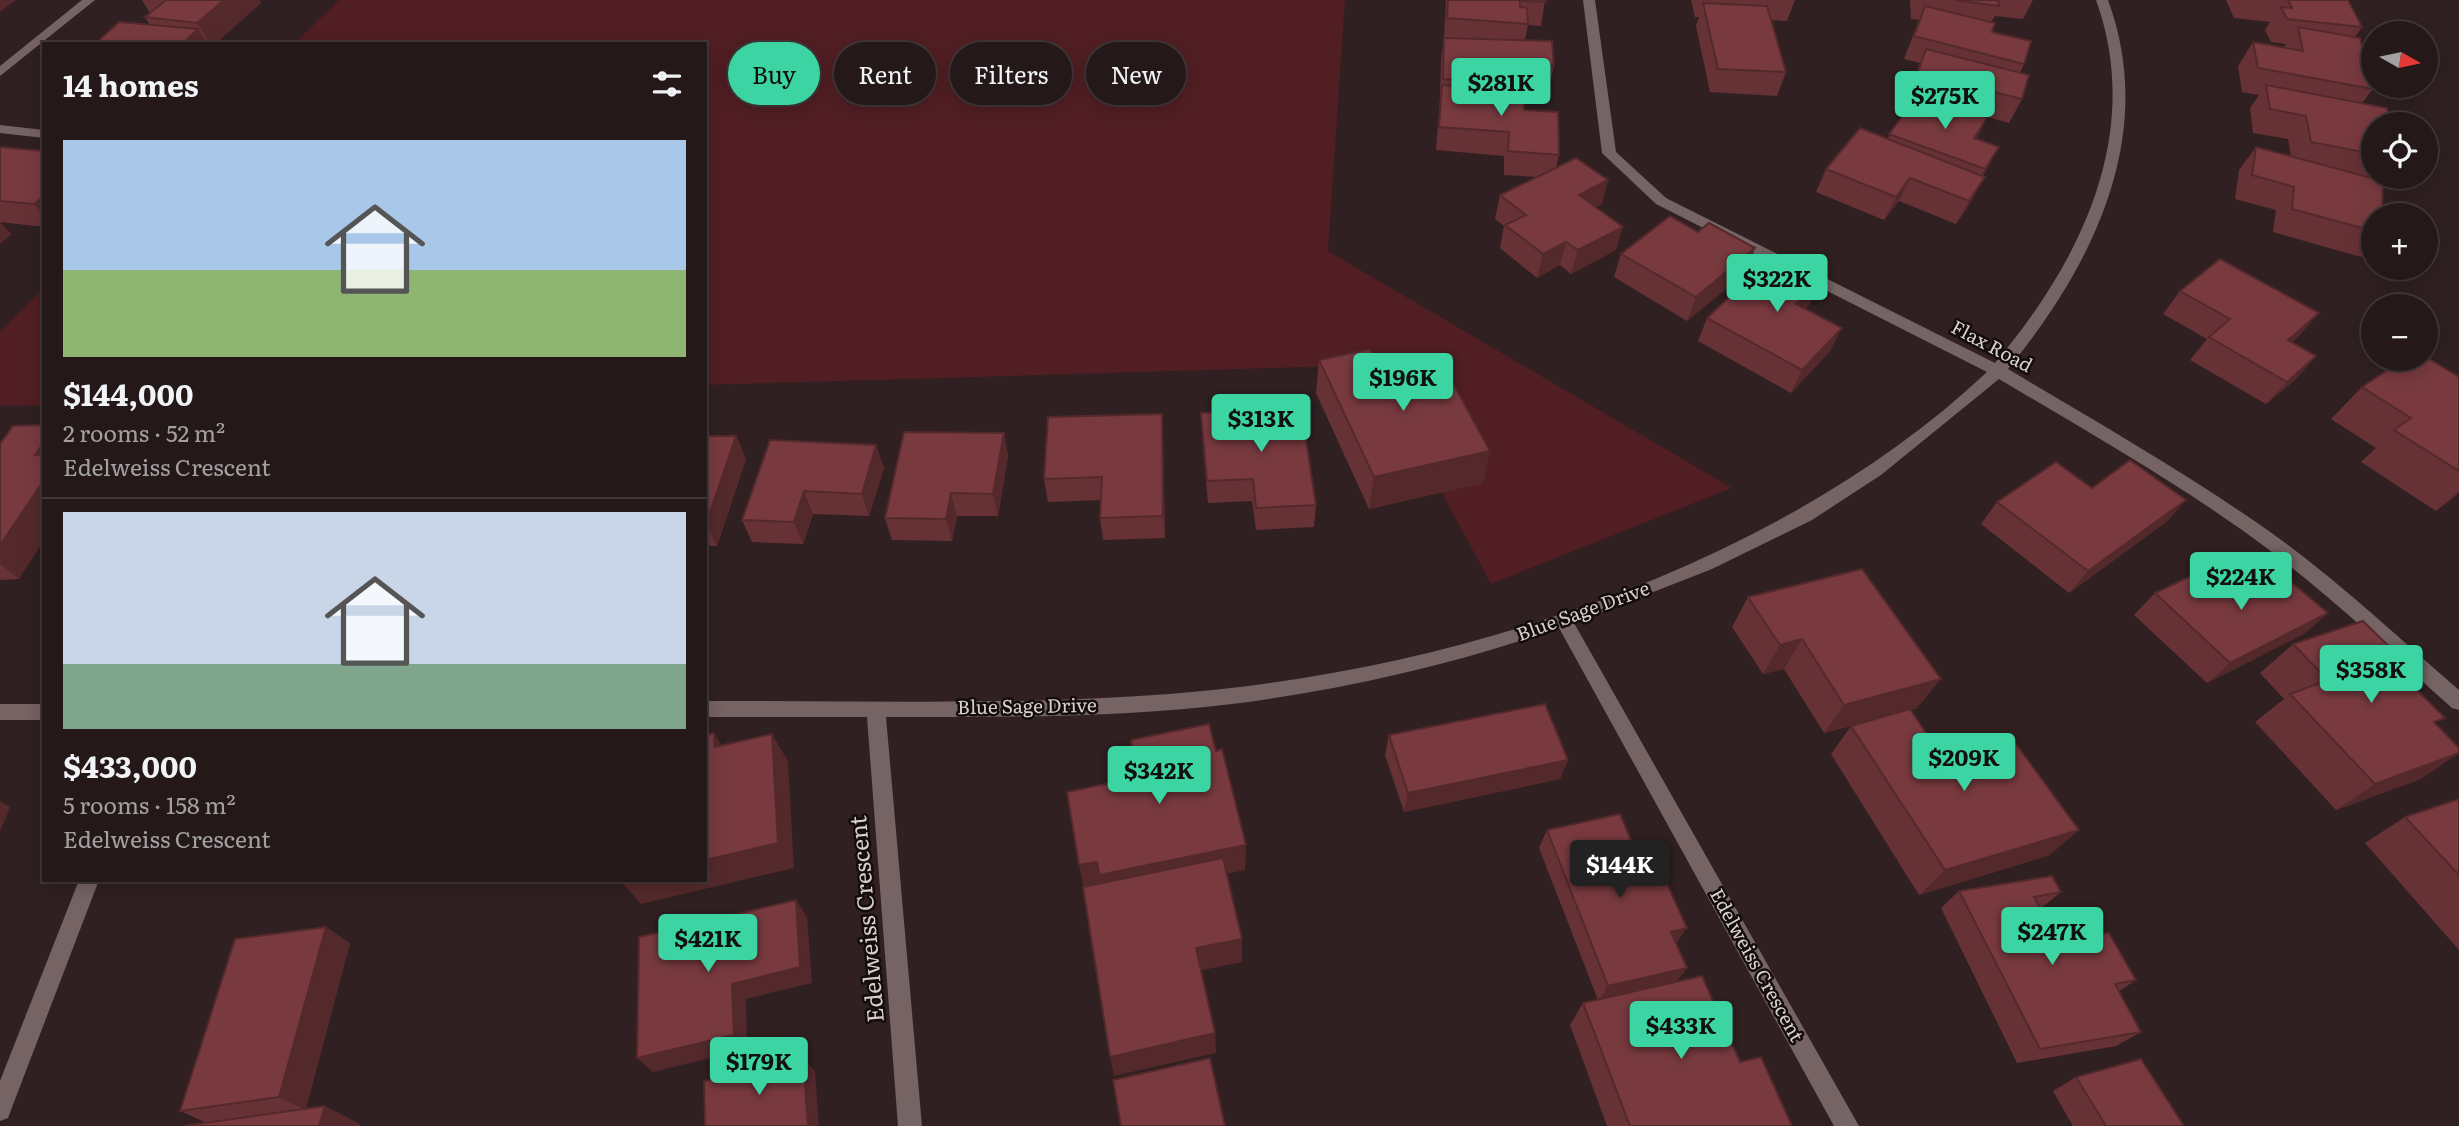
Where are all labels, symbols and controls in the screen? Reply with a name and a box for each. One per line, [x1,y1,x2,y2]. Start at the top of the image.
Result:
north arrow [2361,21,2438,98]
map controls [2361,21,2438,371]
chip: Buy [728,42,820,105]
chip: Rent [834,42,936,105]
chip: Filters [950,42,1072,105]
chip: New [1086,42,1186,105]
pin: $281K [1452,58,1550,118]
text: 14 homes [63,62,199,106]
text: $281K [1467,64,1535,98]
icon: filters [648,65,686,103]
pin: $275K [1896,72,1994,131]
text: $275K [1911,77,1979,111]
button: locate [2361,112,2438,189]
icon: home [312,186,438,312]
button: + [2361,203,2438,280]
pin: $322K [1728,254,1826,314]
text: $322K [1743,260,1811,294]
button: − [2361,294,2438,371]
street label: Flax Road [1947,312,2038,378]
pin: $196K [1354,354,1452,413]
text: $196K [1369,359,1437,393]
text: $144,000 [63,371,194,415]
pin: $313K [1212,394,1310,454]
text: $313K [1228,400,1294,434]
text: 2 rooms · 52 m² [63,415,225,449]
text: Edelweiss Crescent [63,449,270,483]
pin: $224K [2192,552,2290,612]
icon: home [312,558,438,684]
text: $224K [2206,558,2276,592]
street label: Blue Sage Drive [1512,573,1653,647]
pin: $358K [2322,646,2420,705]
text: $358K [2336,651,2406,685]
street label: Blue Sage Drive [957,690,1097,720]
pin: $209K [1915,734,2013,793]
text: $209K [1928,739,2000,773]
text: $433,000 [63,743,197,787]
pin: $342K [1110,746,1208,806]
text: $342K [1124,752,1194,786]
text: 5 rooms · 158 m² [63,787,236,821]
street label: Edelweiss Crescent [839,814,891,1024]
text: Edelweiss Crescent [63,821,270,855]
pin: $144K [1571,841,1669,900]
text: $144K [1586,846,1654,880]
street label: Edelweiss Crescent [1704,883,1812,1047]
pin: $247K [2003,908,2101,967]
text: $247K [2017,913,2087,947]
pin: $421K [659,914,757,974]
text: $421K [674,920,742,954]
pin: $433K [1632,1002,1730,1061]
text: $433K [1646,1007,1716,1041]
pin: $179K [710,1038,808,1097]
text: $179K [726,1043,792,1077]

